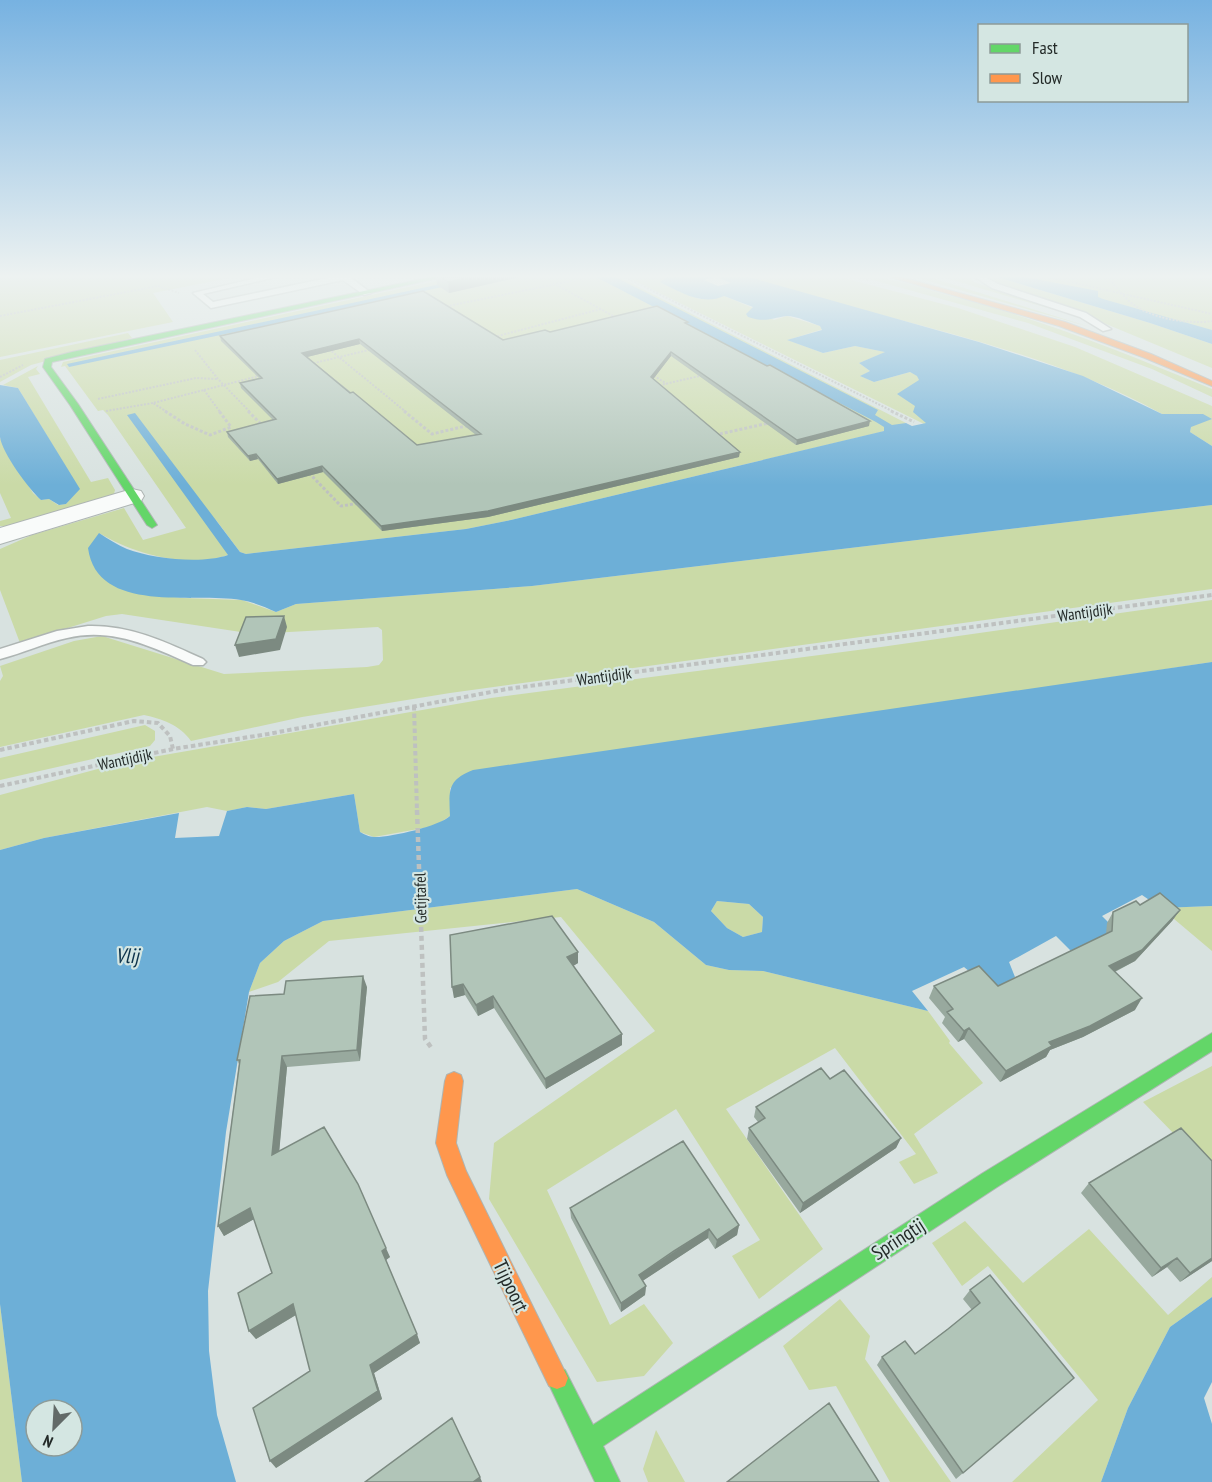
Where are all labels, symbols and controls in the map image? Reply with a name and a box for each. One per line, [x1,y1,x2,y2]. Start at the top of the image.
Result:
legend [978,24,1188,102]
text: Fast [1032,36,1058,59]
text: Slow [1032,66,1063,89]
street label: Wantijdijk [1056,598,1114,626]
street label: Wantijdijk [575,662,633,690]
street label: Wantijdijk [96,743,155,774]
street label: Getijtafel [410,872,430,924]
water label: Vlij [115,942,141,969]
street label: Springtij [866,1212,930,1266]
street label: Tijpoort [487,1256,535,1317]
north arrow [24,1398,84,1458]
text: N [40,1431,56,1453]

